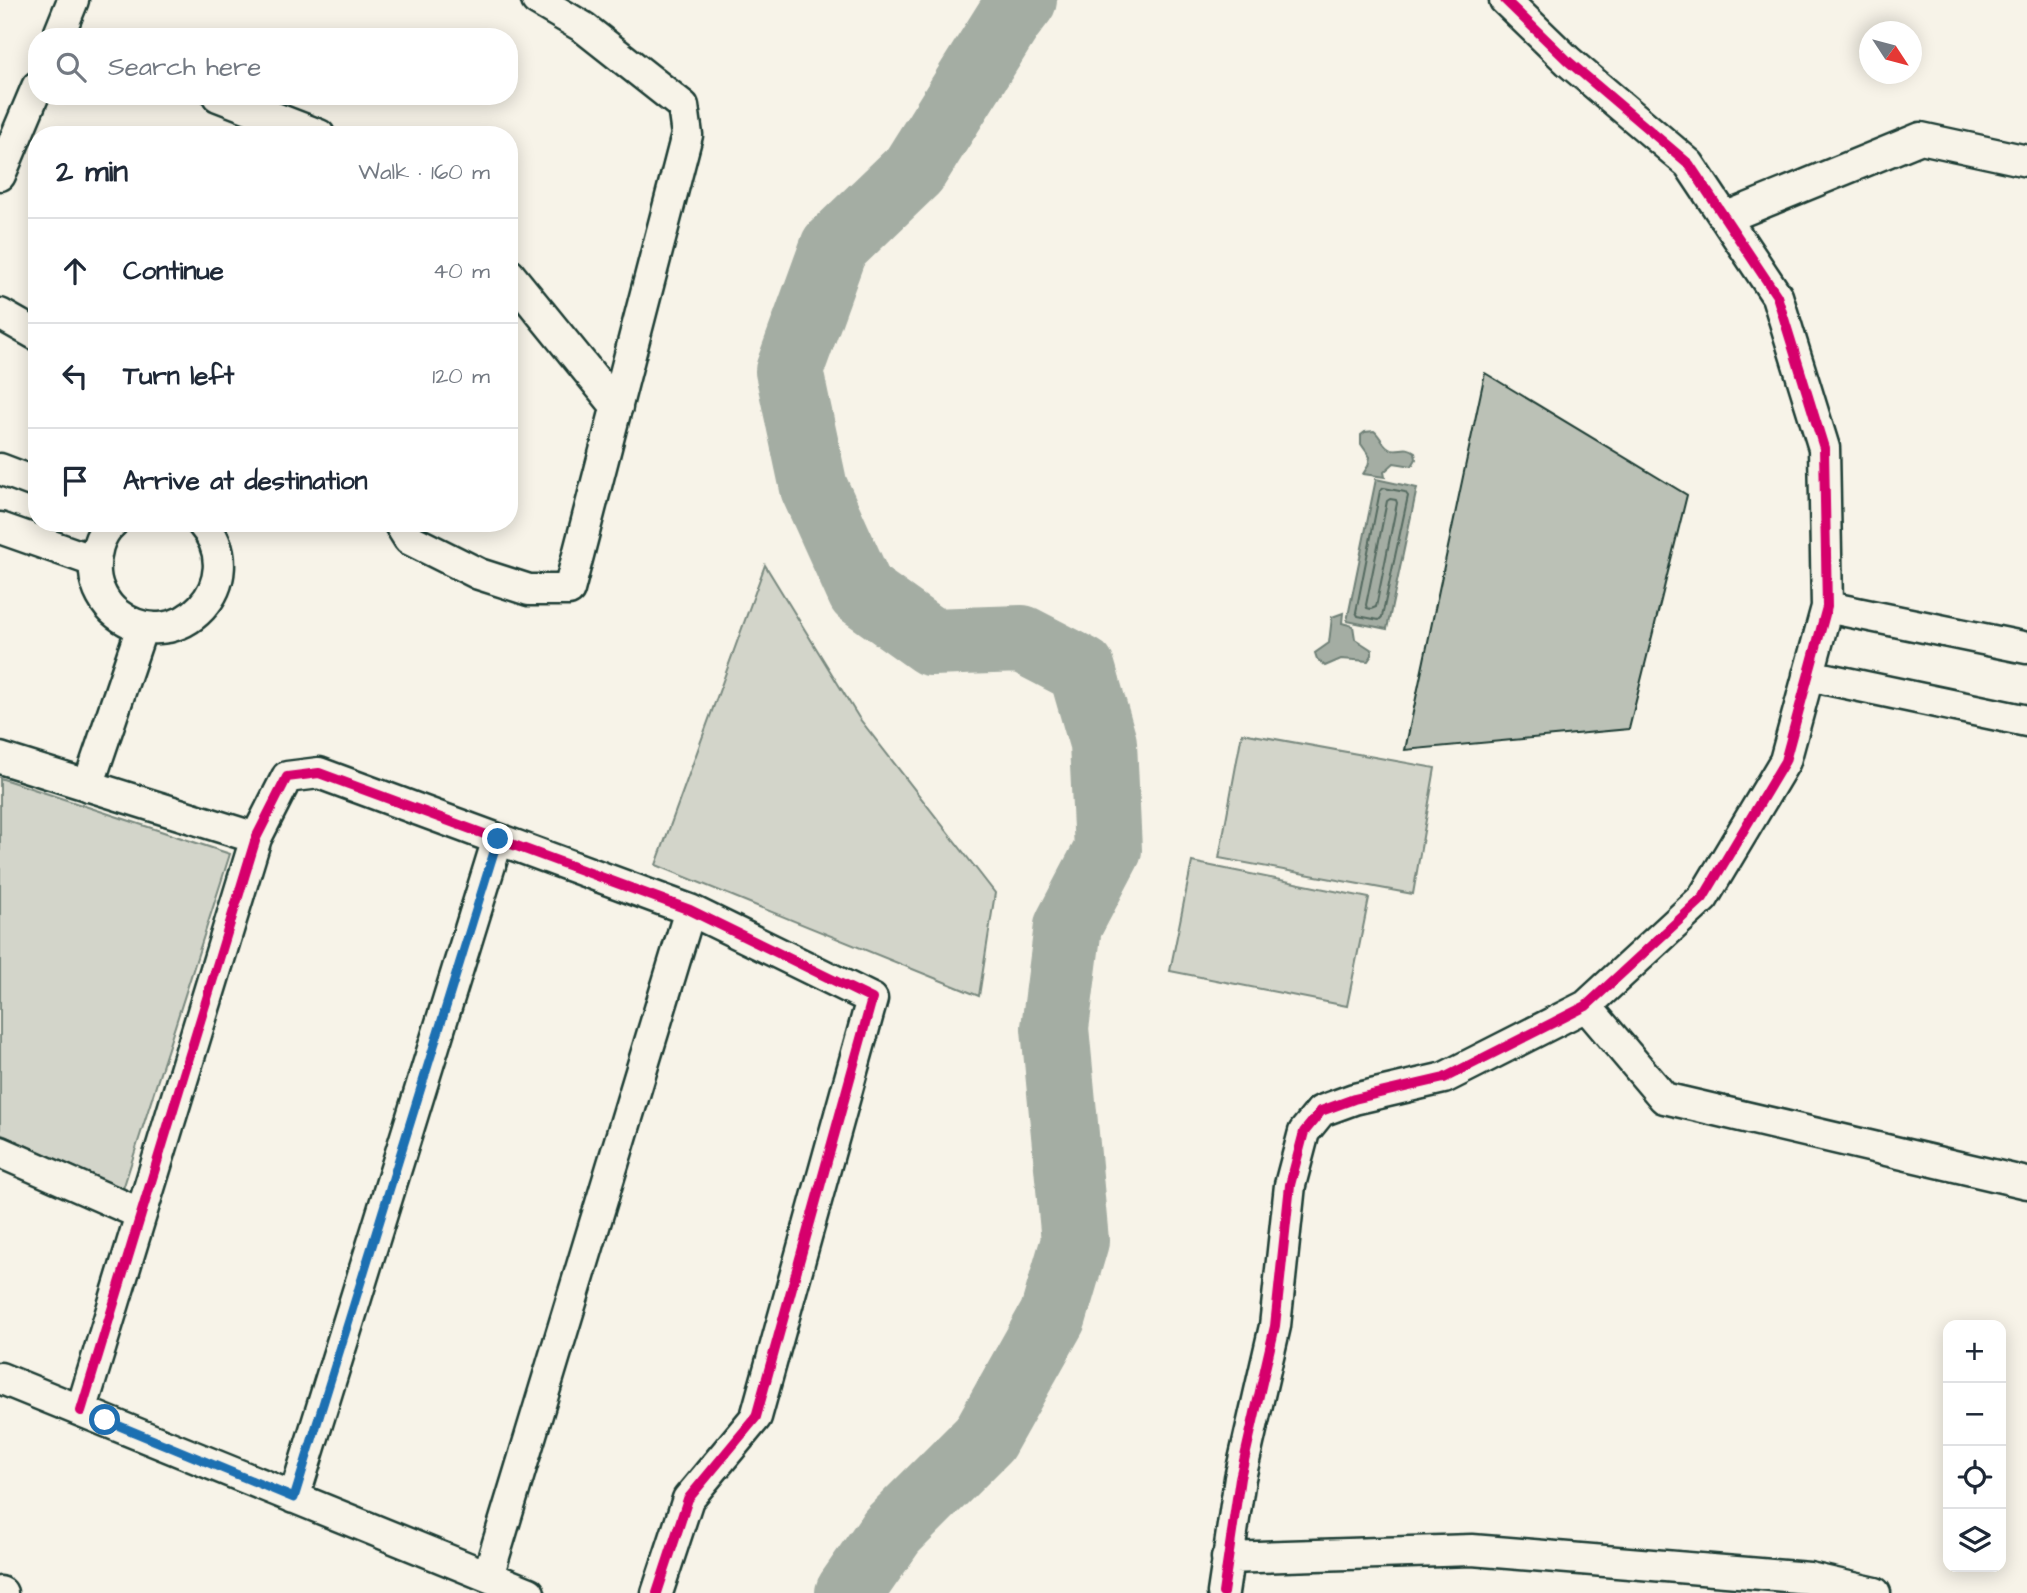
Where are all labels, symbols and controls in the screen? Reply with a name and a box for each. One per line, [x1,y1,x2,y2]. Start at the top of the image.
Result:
north arrow [1859,21,1922,84]
search box [28,28,518,105]
icon: search [52,48,90,86]
text: Search here [108,49,261,85]
text: 2 min [56,151,128,193]
text: Walk · 160 m [358,156,490,188]
icon: ahead [56,252,94,290]
text: Continue [123,253,224,289]
text: 40 m [433,255,490,287]
icon: left [56,357,94,395]
text: Turn left [123,358,234,394]
text: 120 m [432,360,490,392]
icon: arrive [56,462,94,500]
text: Arrive at destination [123,463,368,499]
route end [482,823,513,854]
map controls [1943,1320,2006,1572]
button: + [1943,1320,2006,1383]
button: − [1943,1383,2006,1446]
route start [89,1404,120,1435]
button: locate [1943,1446,2006,1509]
button: layers [1943,1509,2006,1572]

